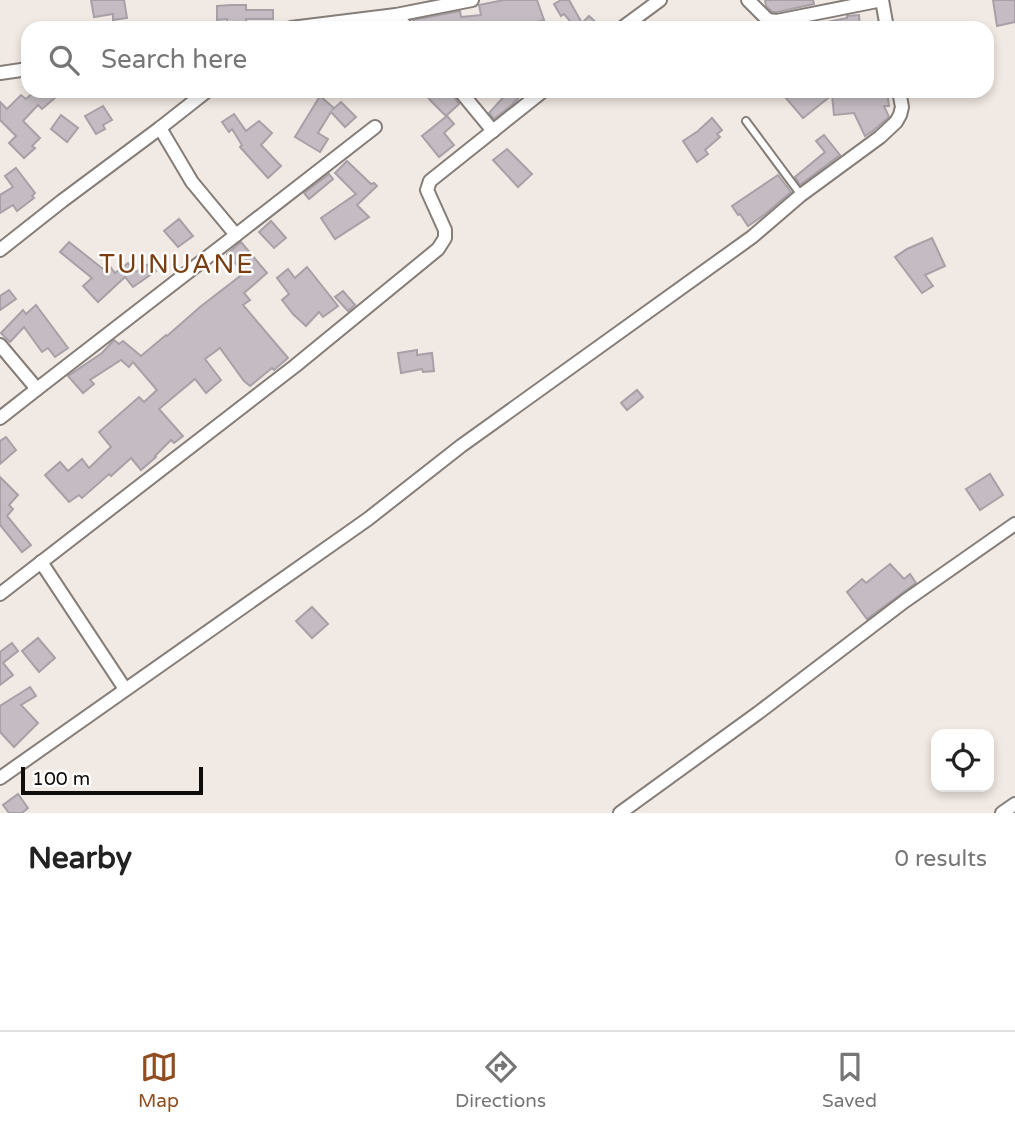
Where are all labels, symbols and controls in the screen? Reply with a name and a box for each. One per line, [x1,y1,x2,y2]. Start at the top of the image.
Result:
search box [21,21,994,98]
icon: search [45,41,83,79]
text: Search here [101,44,247,75]
district label: TUINUANE [99,249,255,280]
map controls [931,729,994,792]
button: locate [931,729,994,792]
scale bar [21,764,203,796]
text: 100 m [32,768,90,790]
text: Nearby [28,840,132,877]
text: 0 results [894,845,987,873]
tab: Map [138,1048,179,1112]
tab: Directions [455,1048,546,1112]
tab: Saved [822,1048,877,1112]

